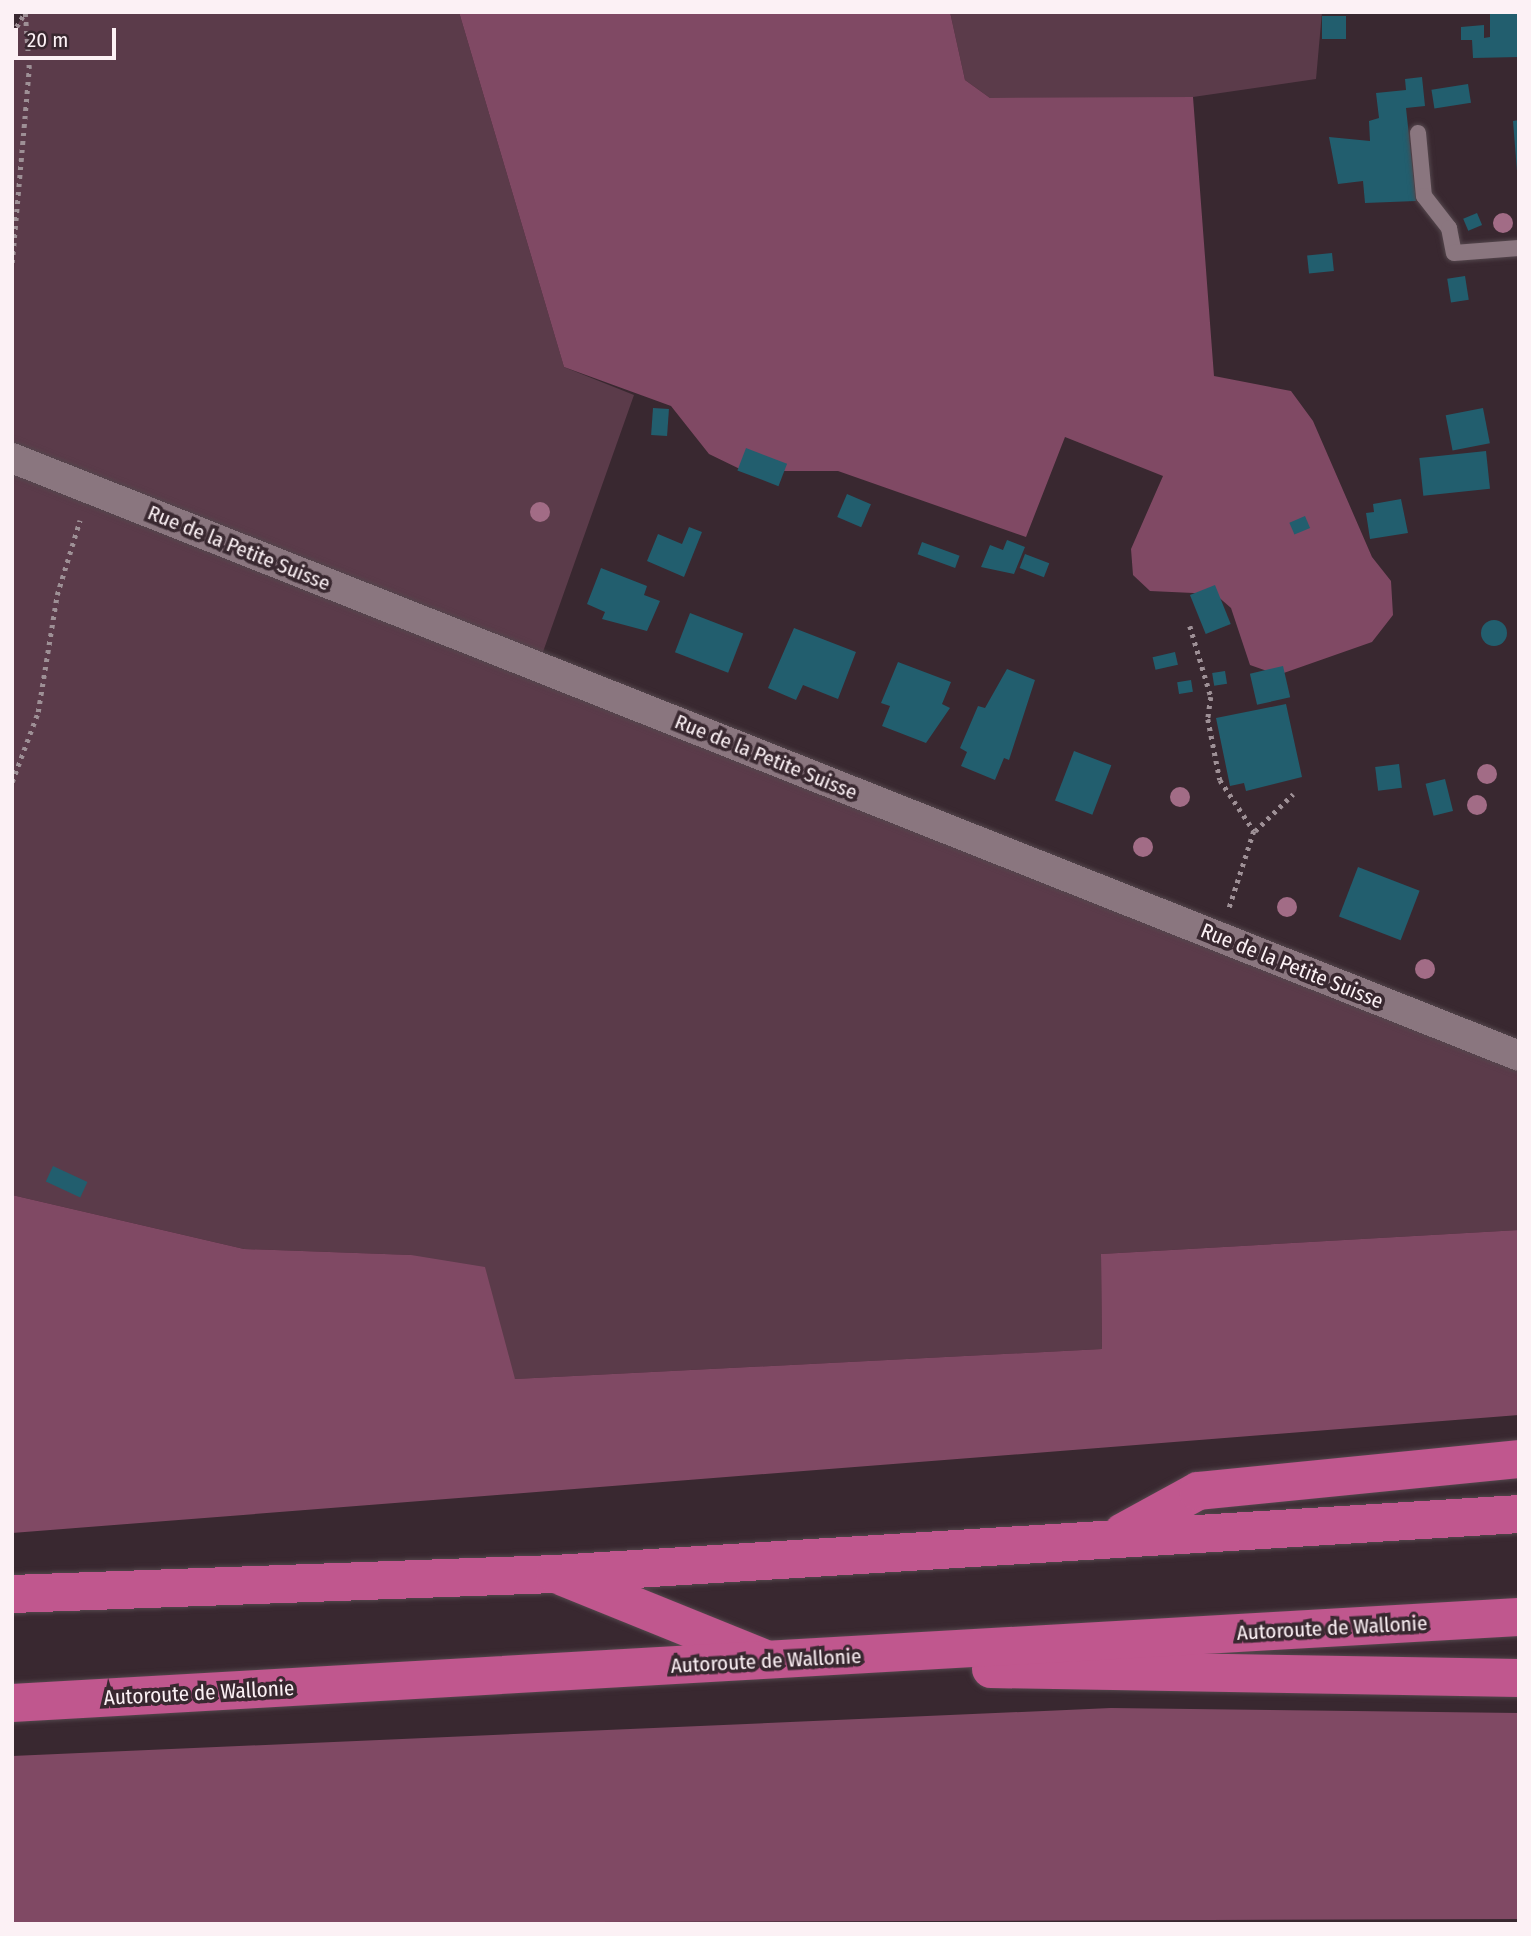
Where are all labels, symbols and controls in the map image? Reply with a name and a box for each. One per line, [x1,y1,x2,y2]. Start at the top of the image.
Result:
scale bar [18,14,119,58]
text: 20 m [27,27,68,53]
street label: Rue de la Petite Suisse [144,500,334,596]
street label: Rue de la Petite Suisse [671,709,861,805]
street label: Rue de la Petite Suisse [1197,918,1387,1014]
street label: Autoroute de Wallonie [1236,1610,1428,1646]
street label: Autoroute de Wallonie [670,1643,862,1679]
street label: Autoroute de Wallonie [103,1675,295,1711]

